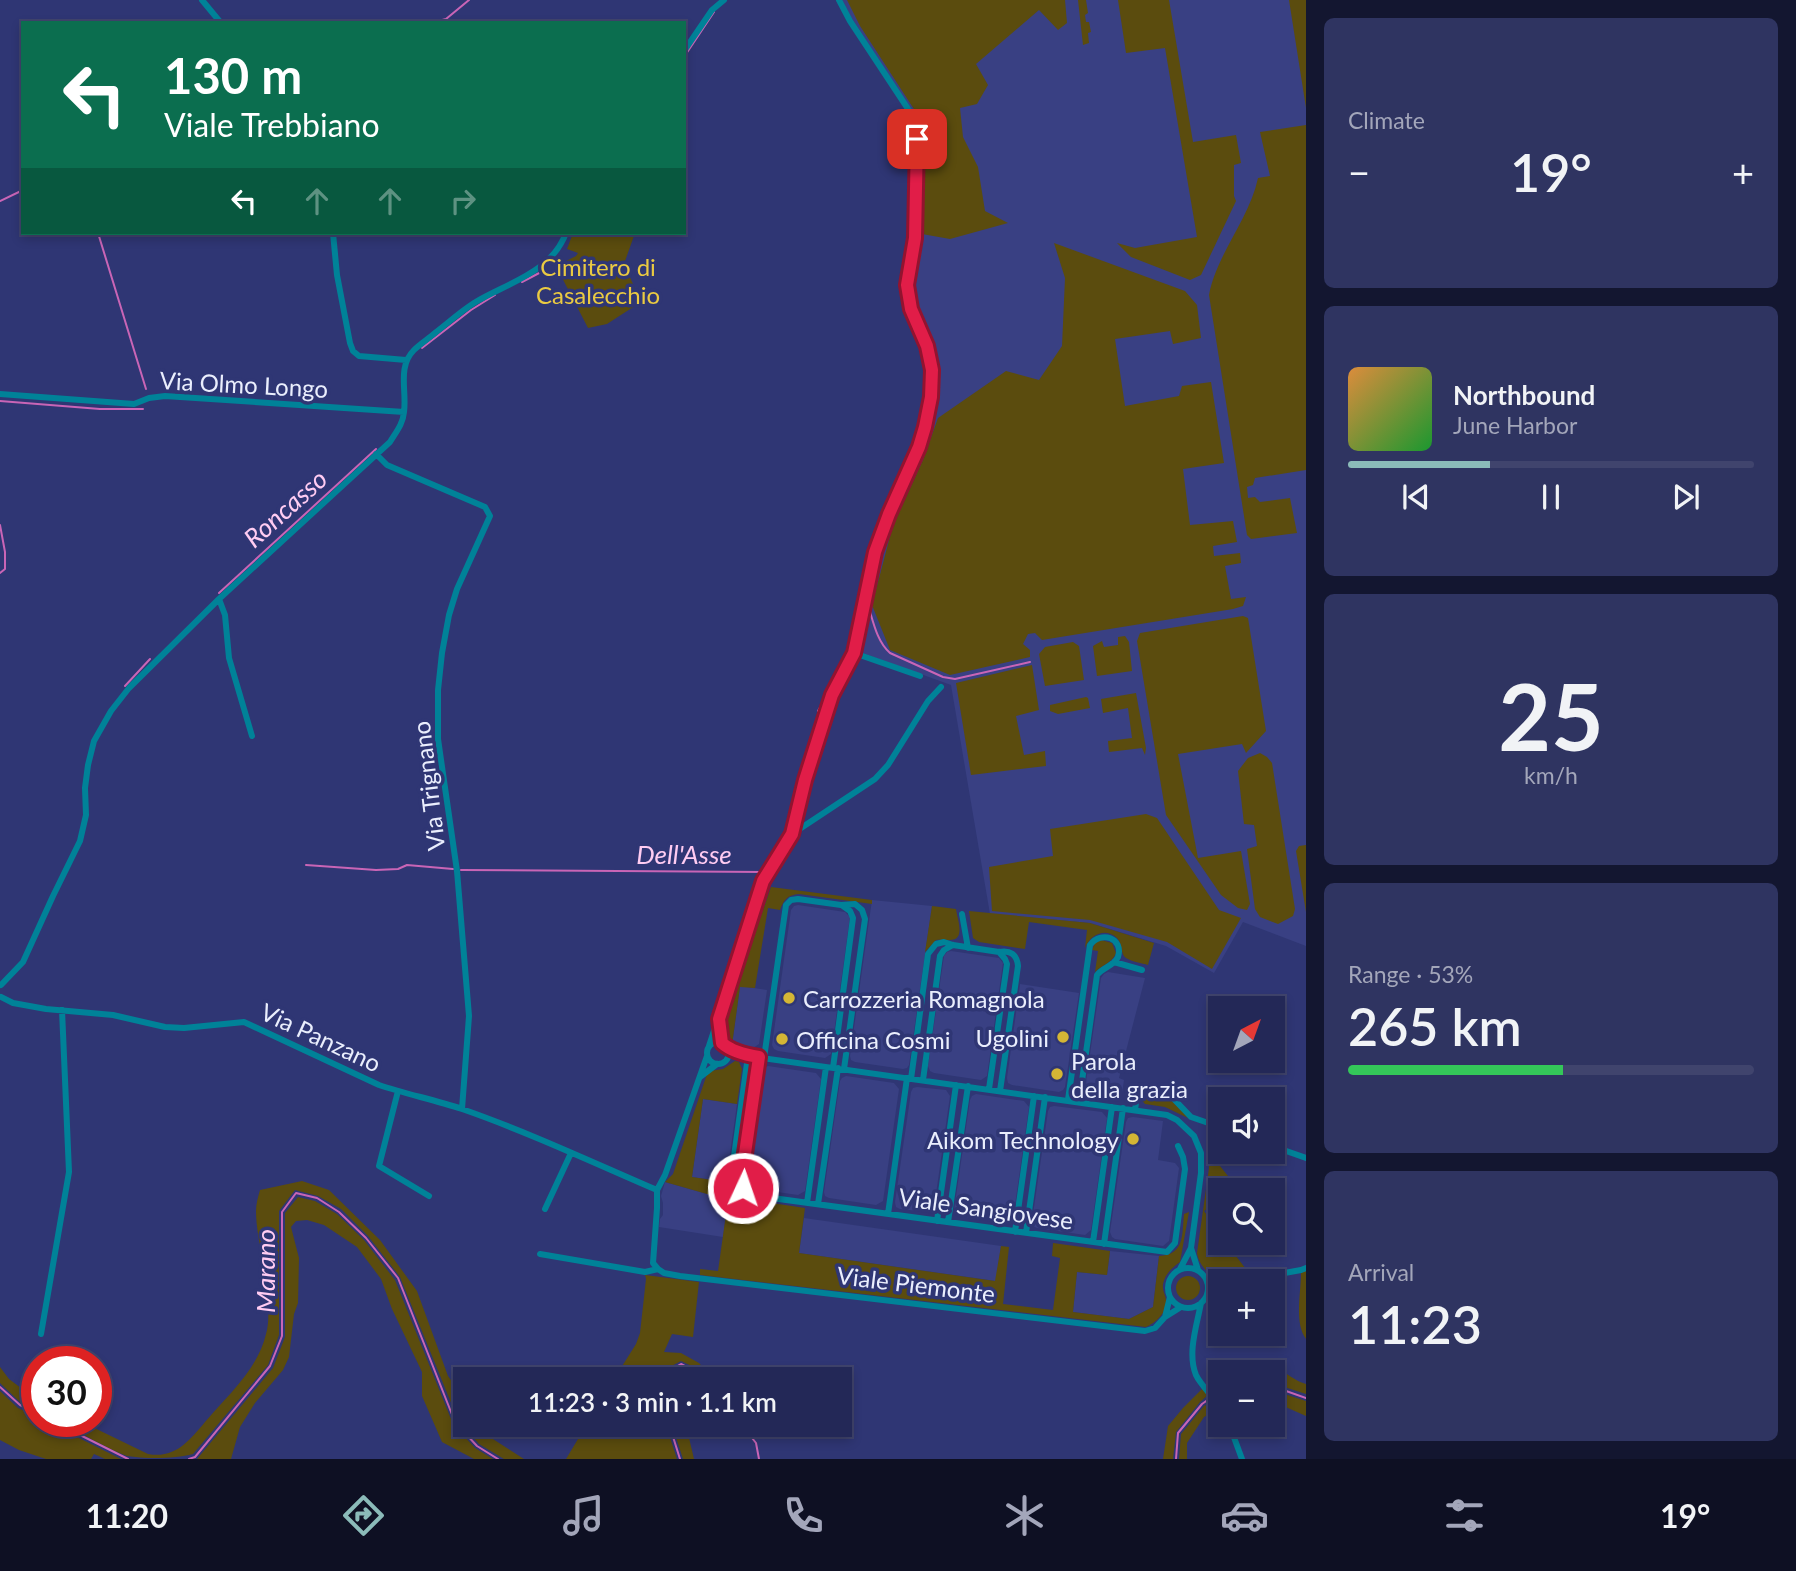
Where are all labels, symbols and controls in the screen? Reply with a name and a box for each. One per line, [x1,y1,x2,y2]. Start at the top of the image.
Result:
text: 130 m [164,46,302,104]
icon: left [49,49,140,140]
text: Viale Trebbiano [164,105,380,144]
text: Climate [1348,106,1425,134]
pin [887,109,947,169]
icon: arrive [898,120,936,158]
text: 19° [1510,141,1592,203]
text: − [1348,149,1370,195]
text: + [1732,149,1754,195]
icon: left [225,182,263,220]
icon: ahead [298,182,336,220]
icon: ahead [371,182,409,220]
icon: right [444,182,482,220]
park label: Cimitero di Casalecchio [536,252,660,309]
street label: Via Olmo Longo [159,365,329,403]
text: Northbound [1453,379,1595,411]
text: June Harbor [1453,411,1577,439]
water label: Roncasso [237,462,333,554]
icon: previous [1397,478,1435,516]
icon: pause [1532,478,1570,516]
icon: next [1667,478,1705,516]
text: 25 [1498,661,1604,770]
street label: Via Trignano [406,720,450,852]
text: km/h [1524,761,1578,789]
water label: Dell'Asse [636,838,732,870]
text: Range · 53% [1348,960,1473,988]
place label: Carrozzeria Romagnola [803,984,1045,1013]
marker: Carrozzeria Romagnola [781,990,797,1006]
text: 265 km [1348,995,1522,1057]
north arrow [1208,996,1284,1073]
map controls [1208,996,1285,1437]
street label: Via Panzano [256,997,386,1077]
place label: Ugolini [975,1023,1049,1052]
place label: Officina Cosmi [796,1025,950,1054]
marker: Ugolini [1055,1029,1071,1045]
marker: Officina Cosmi [774,1031,790,1047]
place label: Parola della grazia [1071,1046,1188,1103]
marker: Parola della grazia [1049,1066,1065,1082]
button: sound [1208,1087,1285,1164]
place label: Aikom Technology [927,1125,1120,1154]
marker: Aikom Technology [1125,1131,1141,1147]
position arrow [706,1151,780,1225]
button: search [1208,1178,1285,1255]
street label: Viale Sangiovese [897,1181,1075,1235]
water label: Marano [249,1229,281,1313]
text: Arrival [1348,1258,1414,1286]
street label: Viale Piemonte [835,1260,997,1308]
button: + [1208,1269,1285,1346]
text: 11:23 [1348,1293,1482,1355]
speed limit sign: 30 [21,1346,112,1437]
button: − [1208,1360,1285,1437]
text: 11:23 · 3 min · 1.1 km [528,1386,777,1418]
icon: directions [339,1491,388,1540]
icon: music [559,1491,608,1540]
icon: phone [779,1491,828,1540]
icon: climate [1000,1491,1049,1540]
icon: car [1220,1491,1269,1540]
icon: filters [1440,1491,1489,1540]
text: 11:20 [86,1496,168,1535]
text: 19° [1660,1496,1710,1535]

